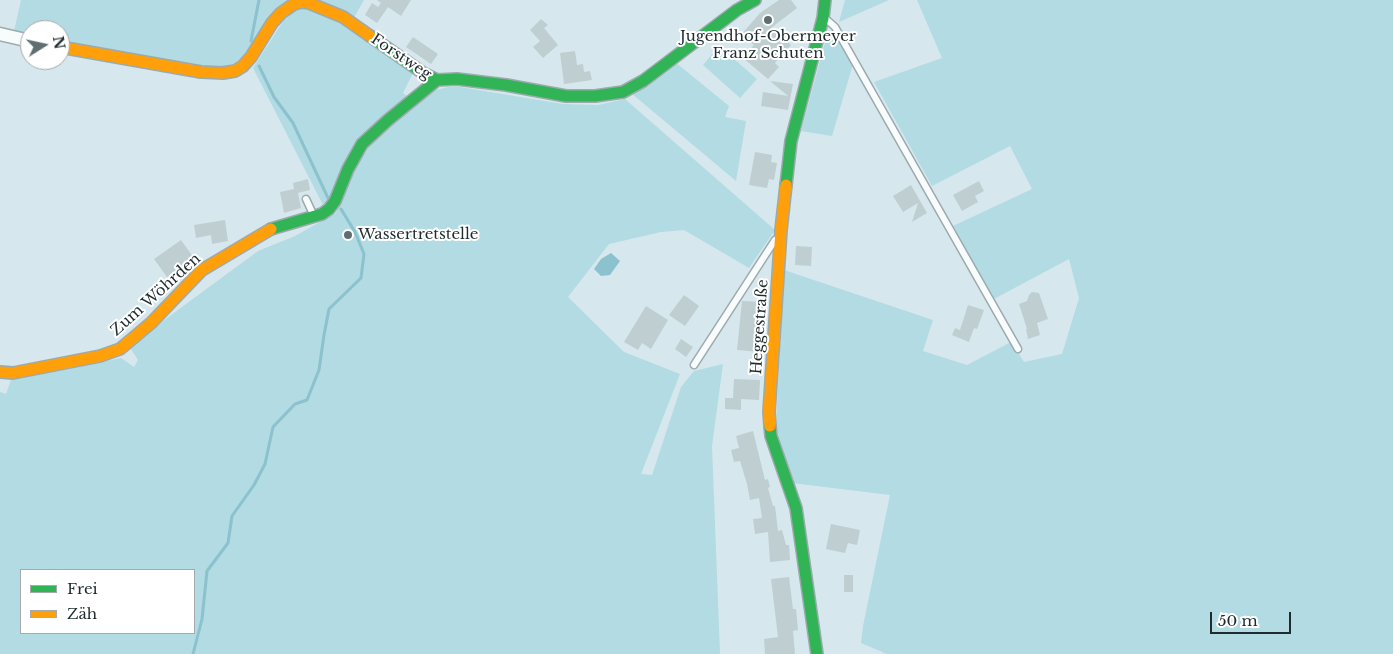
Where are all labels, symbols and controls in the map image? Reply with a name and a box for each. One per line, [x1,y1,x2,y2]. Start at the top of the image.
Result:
marker: Jugendhof-Obermeyer Franz Schuten [762,14,774,26]
north arrow [20,20,70,70]
place label: Jugendhof-Obermeyer Franz Schuten [680,28,856,63]
street label: Forstweg [367,30,435,84]
text: N [49,35,69,51]
place label: Wassertretstelle [358,226,478,244]
marker: Wassertretstelle [342,229,354,241]
street label: Zum Wöhrden [107,250,205,340]
street label: Heggestraße [748,279,772,375]
legend [20,569,195,634]
text: Frei [67,579,98,598]
scale bar [1213,602,1294,634]
text: Zäh [67,604,97,623]
text: 50 m [1218,611,1258,630]

